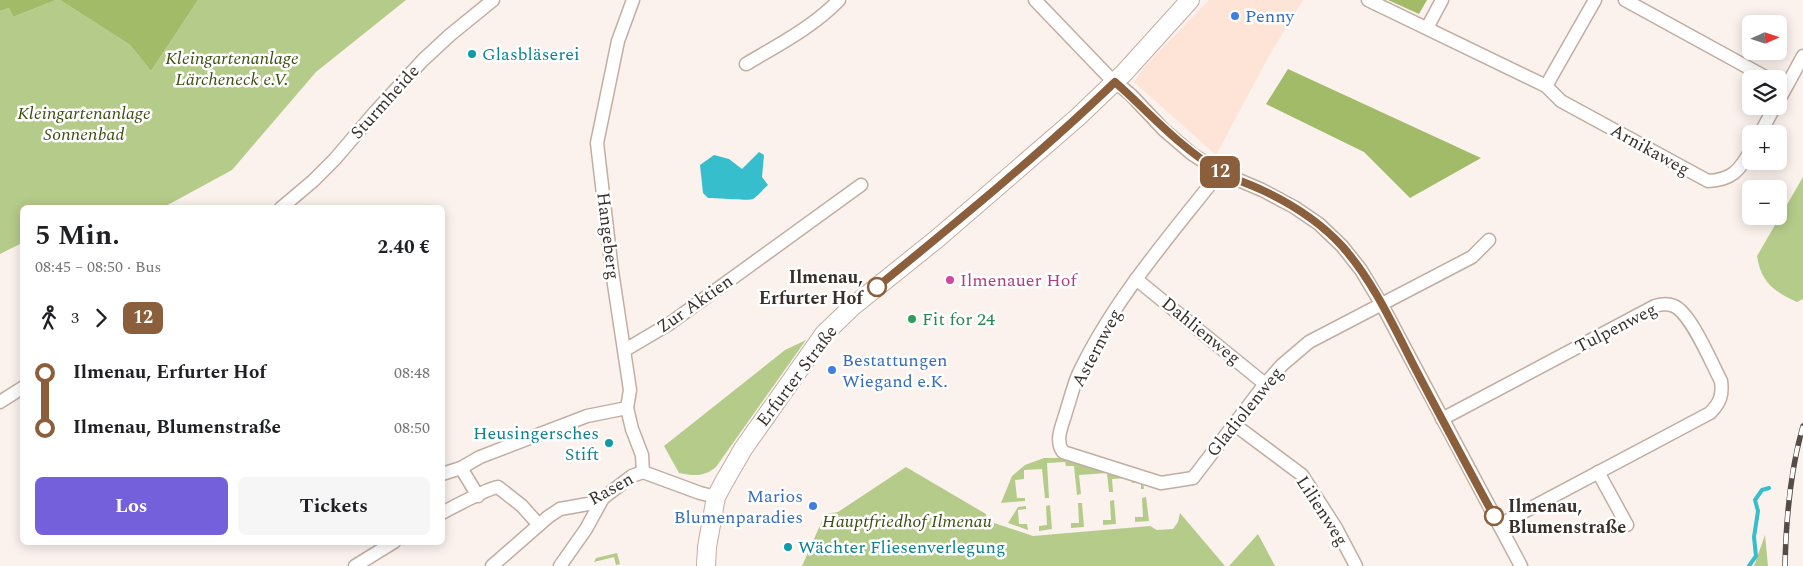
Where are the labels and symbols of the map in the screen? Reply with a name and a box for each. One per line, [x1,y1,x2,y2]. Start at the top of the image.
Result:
place label: Penny [1245,3,1296,30]
marker: Penny [1229,10,1241,22]
north arrow [1742,15,1788,60]
place label: Glasbläserei [482,41,580,68]
park label: Kleingartenanlage Lärcheneck e.V. [165,45,299,93]
marker: Glasbläserei [466,48,478,60]
street label: Sturmheide [344,59,426,145]
park label: Kleingartenanlage Sonnenbad [17,100,151,148]
street label: Arnikaweg [1605,117,1695,183]
line badge: 12 [1198,156,1242,188]
street label: Hangeberg [589,191,627,281]
place label: Ilmenau, Erfurter Hof [759,264,864,312]
place label: Ilmenauer Hof [960,267,1078,294]
street label: Zur Aktien [651,268,739,340]
marker: Ilmenauer Hof [944,274,956,286]
marker: Ilmenau, Erfurter Hof [867,277,887,297]
street label: Dahlienweg [1156,291,1246,371]
street label: Tulpenweg [1570,296,1662,360]
street label: Asternweg [1065,304,1129,392]
place label: Fit for 24 [922,306,995,333]
marker: Fit for 24 [906,313,918,325]
street label: Erfurter Straße [750,319,844,433]
place label: Bestattungen Wiegand e.K. [842,347,948,395]
street label: Gladiolenweg [1200,361,1290,463]
marker: Bestattungen Wiegand e.K. [826,364,838,376]
place label: Heusingersches Stift [473,420,599,468]
marker: Heusingersches Stift [603,437,615,449]
street label: Rasen [584,466,638,512]
street label: Lilienweg [1289,471,1355,551]
place label: Marios Blumenparadies [674,483,803,531]
place label: Ilmenau, Blumenstraße [1508,493,1626,541]
marker: Marios Blumenparadies [807,500,819,512]
marker: Ilmenau, Blumenstraße [1484,506,1504,526]
park label: Hauptfriedhof Ilmenau [822,508,993,535]
place label: Wächter Fliesenverlegung [798,534,1006,561]
marker: Wächter Fliesenverlegung [782,541,794,553]

